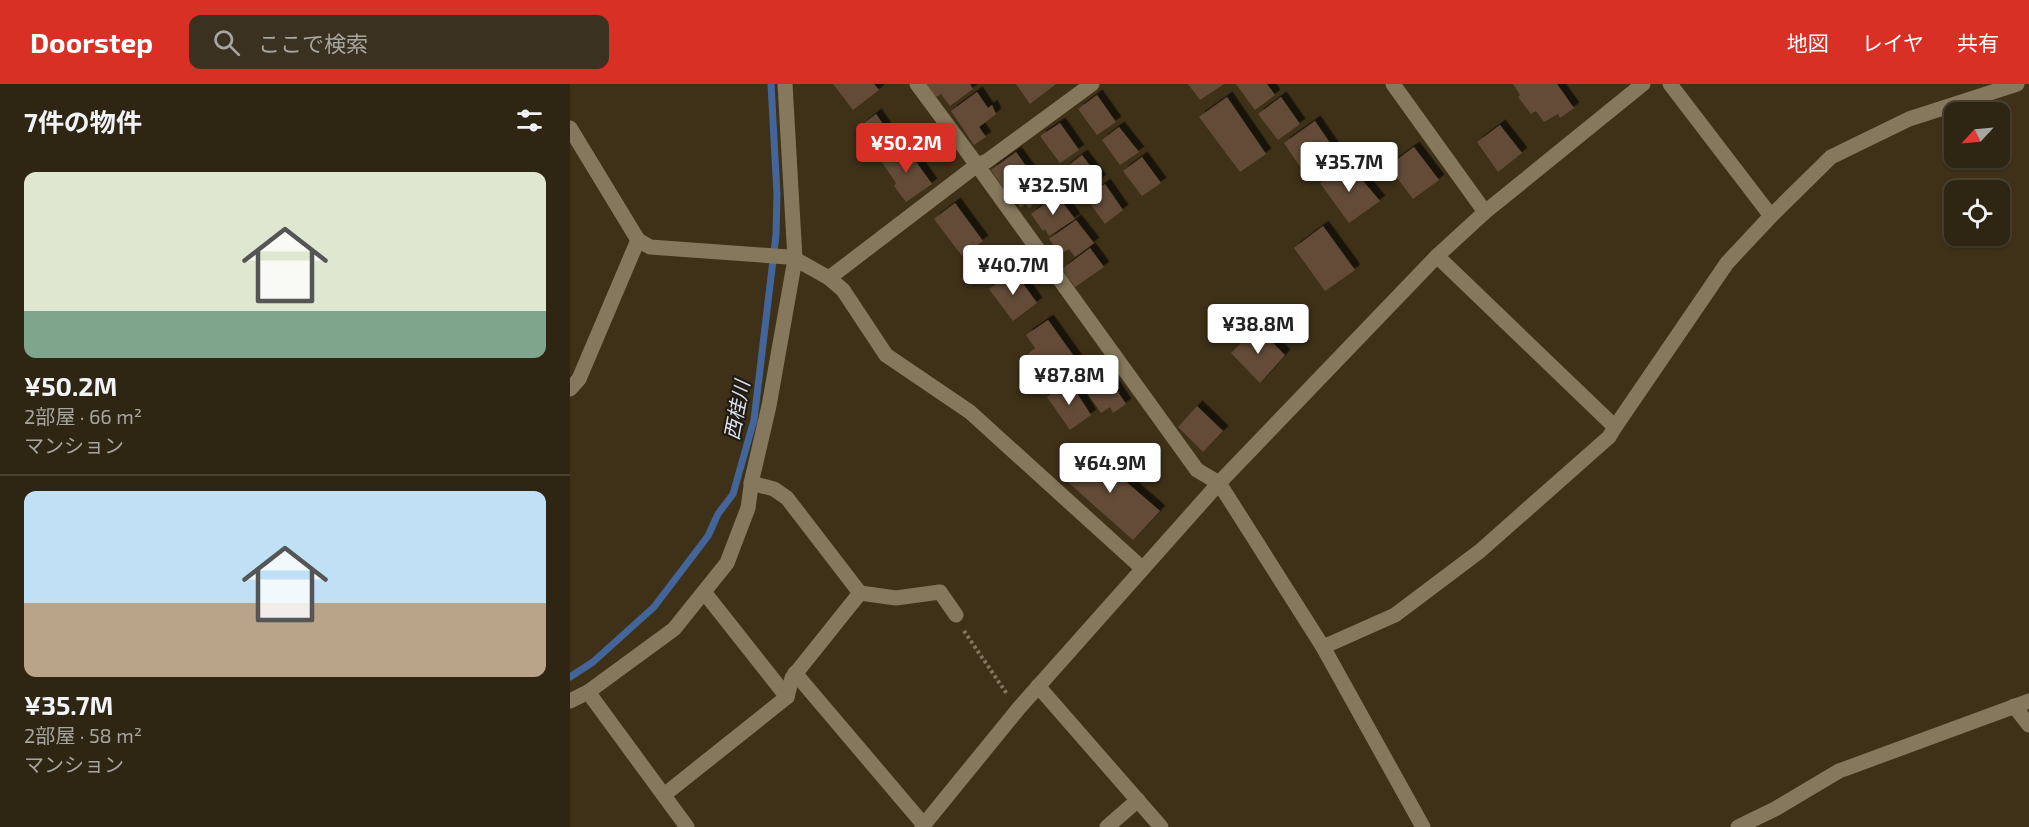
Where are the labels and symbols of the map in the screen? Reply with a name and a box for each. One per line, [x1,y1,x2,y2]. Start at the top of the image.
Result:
north arrow [1944,102,2010,168]
pin: ¥50.2M [857,123,955,174]
pin: ¥35.7M [1300,142,1398,193]
pin: ¥32.5M [1004,165,1102,216]
pin: ¥40.7M [964,245,1062,296]
pin: ¥38.8M [1209,304,1307,355]
pin: ¥87.8M [1020,355,1118,406]
water label: 西桂川 [718,376,754,442]
pin: ¥64.9M [1061,443,1159,494]

